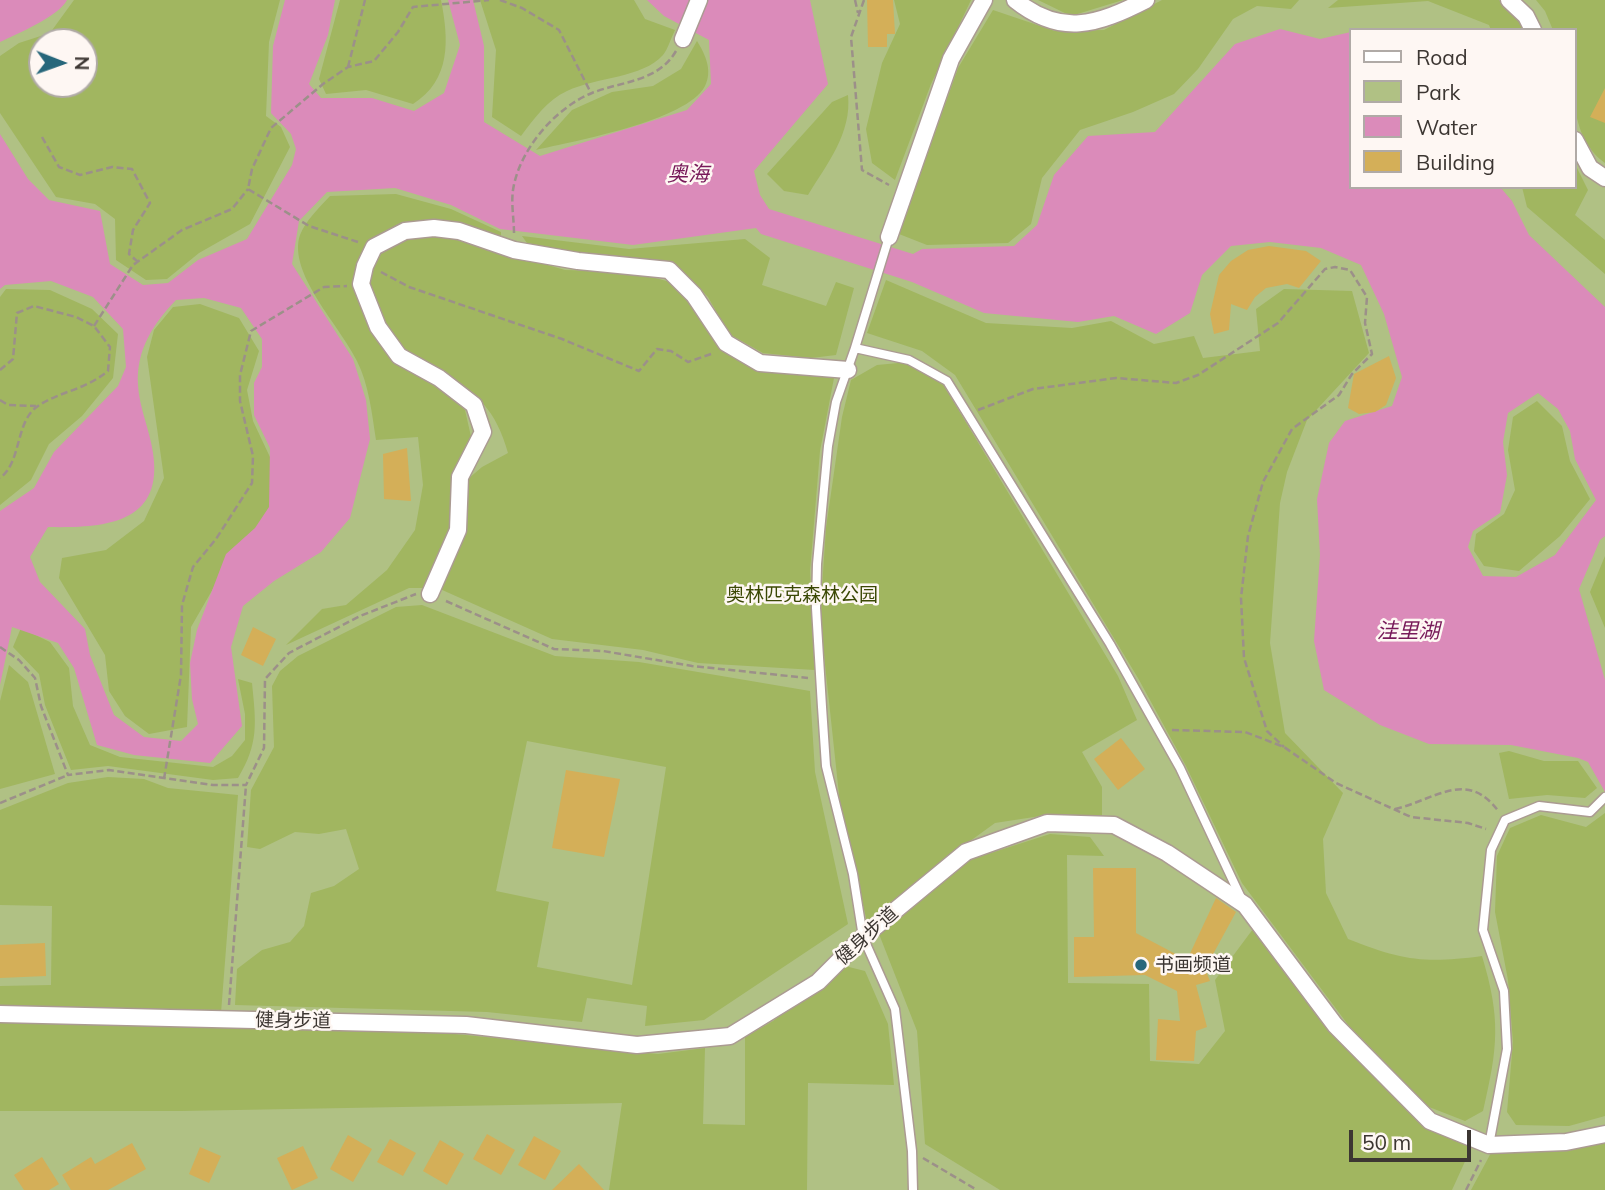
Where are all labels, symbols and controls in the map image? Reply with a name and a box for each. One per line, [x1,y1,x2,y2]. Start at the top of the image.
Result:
north arrow [28,28,98,98]
legend [1350,28,1577,189]
text: Road [1416,44,1467,70]
text: N [70,56,94,71]
text: Park [1416,79,1460,105]
text: Water [1416,114,1477,140]
text: Building [1416,149,1495,175]
water label: 奥海 [667,162,709,188]
park label: 奥林匹克森林公园 [726,584,878,606]
water label: 洼里湖 [1377,619,1439,645]
street label: 健身步道 [831,902,903,970]
place label: 书画频道 [1155,954,1231,976]
marker: 书画频道 [1133,957,1149,973]
street label: 健身步道 [255,1009,331,1033]
scale bar [1353,1116,1476,1160]
text: 50 m [1362,1129,1411,1155]

